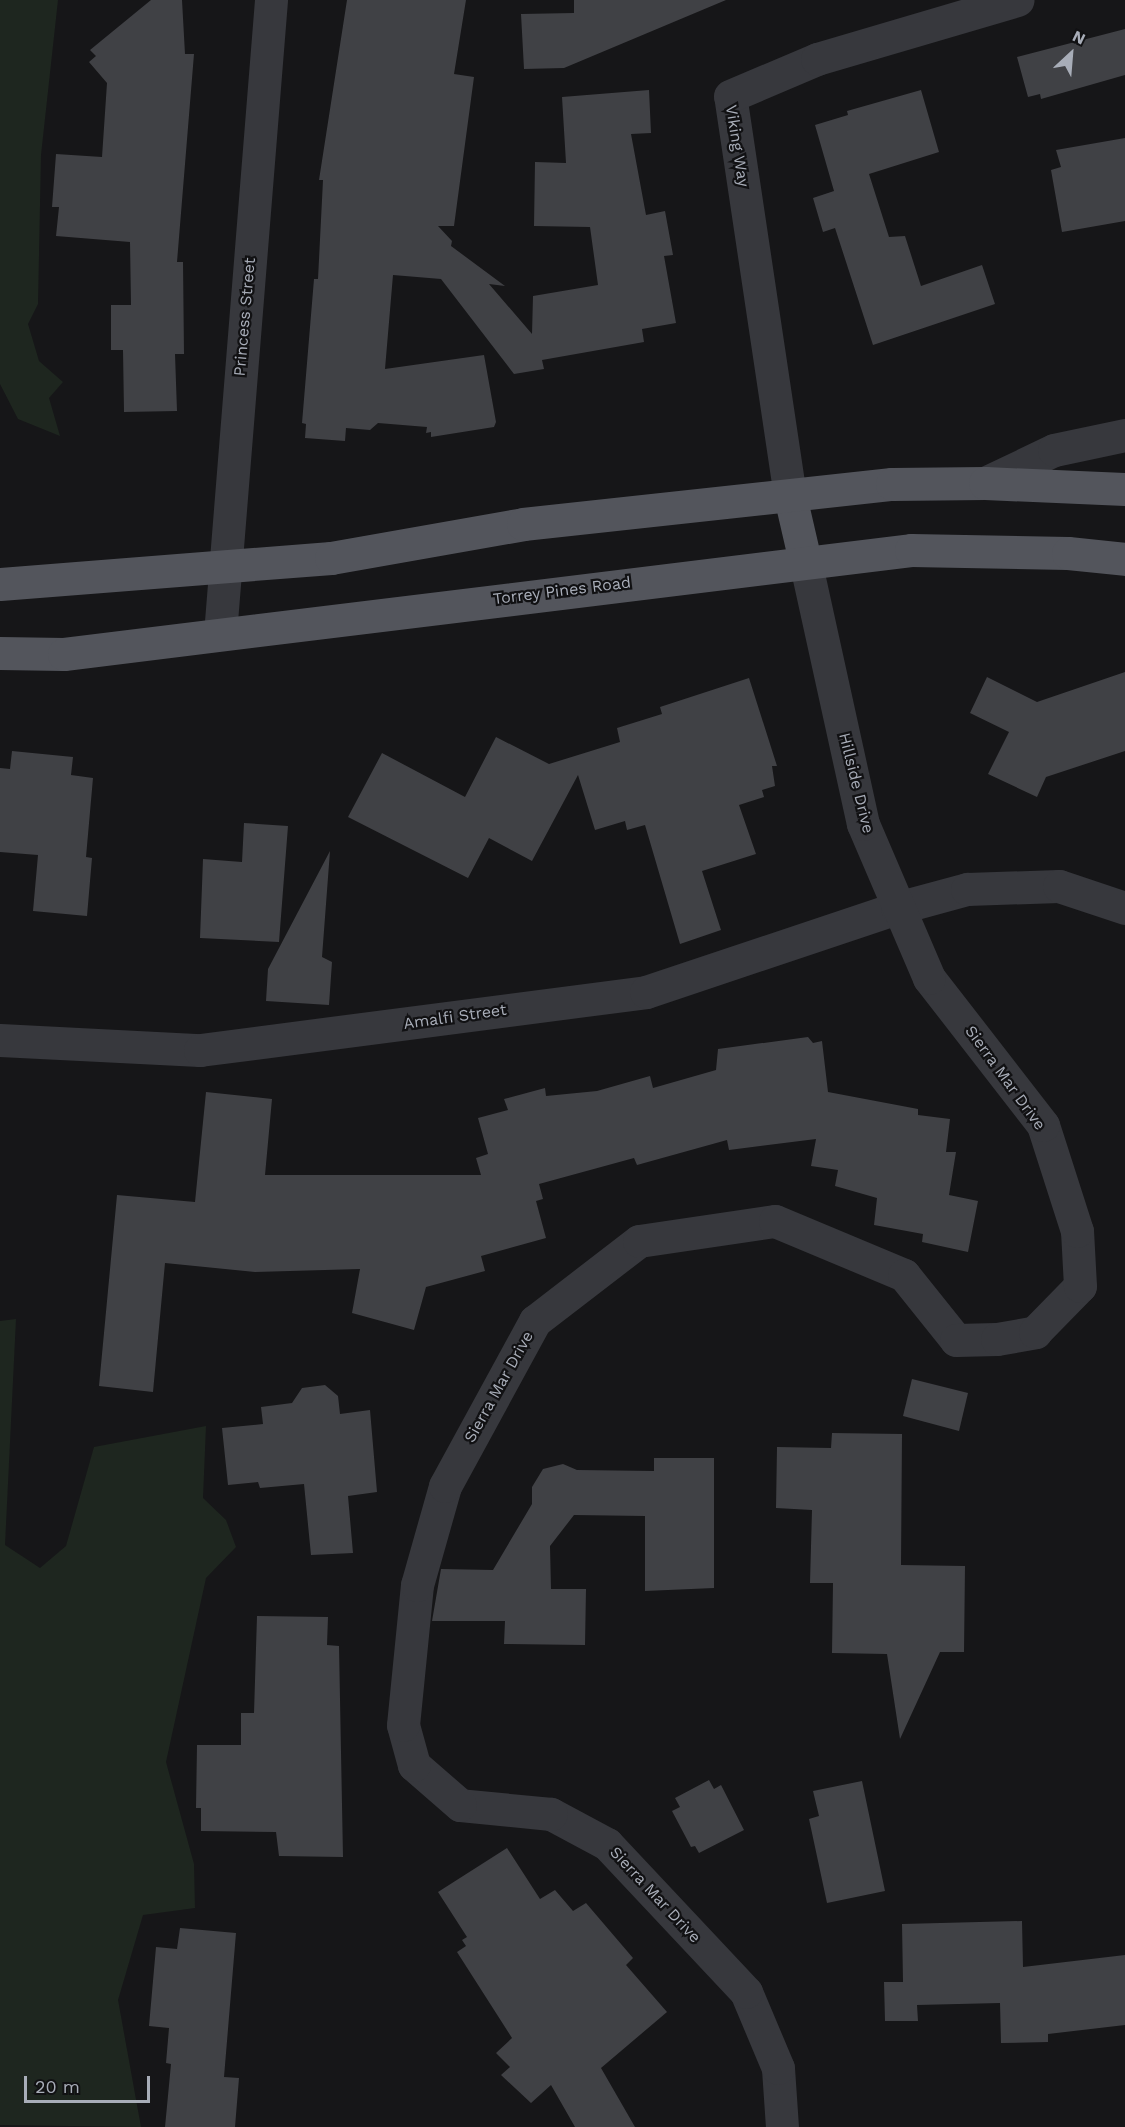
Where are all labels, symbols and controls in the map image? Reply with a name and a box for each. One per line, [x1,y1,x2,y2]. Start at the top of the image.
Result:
north arrow [1041,24,1101,84]
text: N [1070,26,1089,49]
street label: Viking Way [721,103,753,189]
street label: Princess Street [230,257,260,377]
street label: Torrey Pines Road [492,573,632,609]
street label: Hillside Drive [834,731,878,835]
street label: Amalfi Street [402,1000,508,1034]
street label: Sierra Mar Drive [960,1022,1050,1134]
street label: Sierra Mar Drive [460,1328,538,1446]
street label: Sierra Mar Drive [605,1843,705,1947]
scale bar [27,2064,153,2102]
text: 20 m [35,2076,80,2097]

